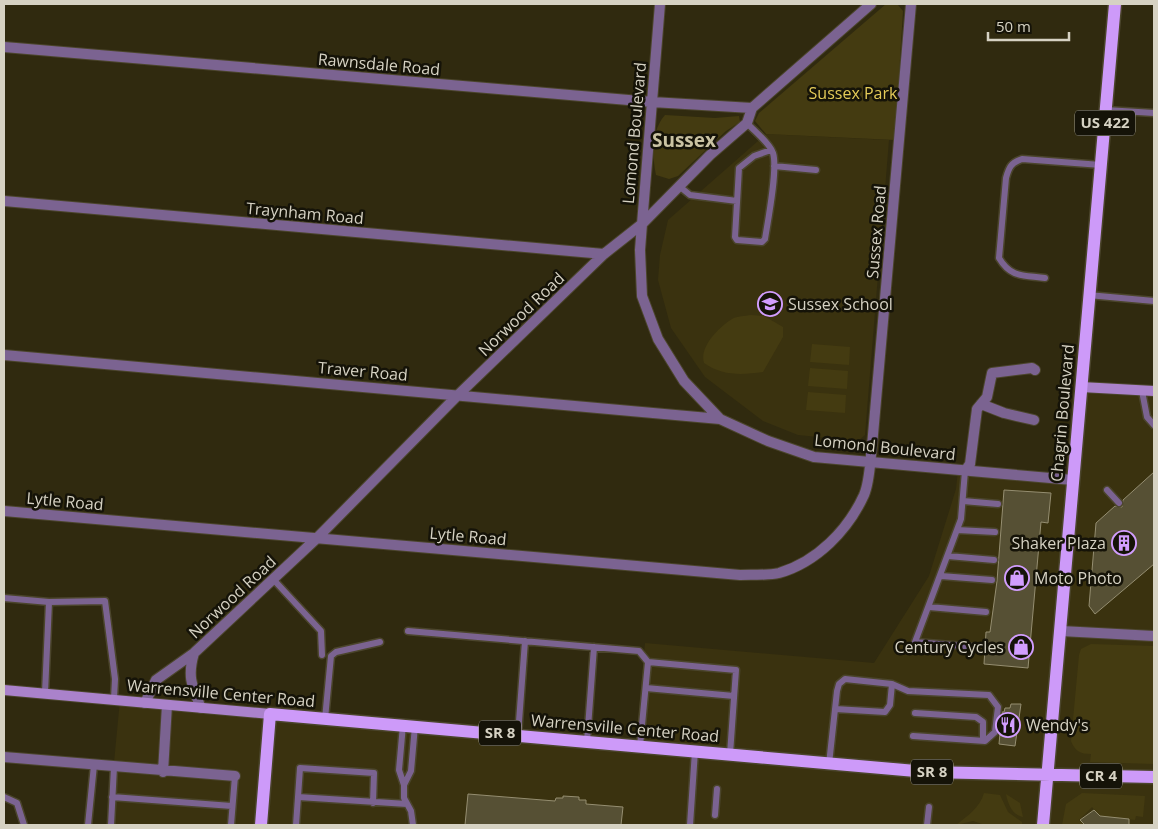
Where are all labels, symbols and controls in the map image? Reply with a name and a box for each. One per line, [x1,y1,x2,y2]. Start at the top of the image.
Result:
scale bar [988,10,1069,42]
text: 50 m [996,16,1031,36]
street label: Rawnsdale Road [317,48,441,80]
street label: Lomond Boulevard [617,61,651,205]
park label: Sussex Park [809,82,898,104]
road number: US 422 [1075,110,1135,136]
district label: Sussex [652,127,716,153]
street label: Sussex Road [861,184,891,280]
street label: Traynham Road [245,197,365,229]
street label: Norwood Road [473,267,569,361]
school or university icon: Sussex School [757,291,783,317]
place label: Sussex School [788,293,893,315]
street label: Chagrin Boulevard [1045,343,1079,483]
street label: Traver Road [317,356,409,386]
street label: Lomond Boulevard [813,429,957,465]
street label: Lytle Road [25,487,105,515]
street label: Lytle Road [428,522,508,550]
building icon: Shaker Plaza [1111,530,1137,556]
place label: Shaker Plaza [1011,532,1106,554]
street label: Norwood Road [184,551,280,643]
shop icon: Moto Photo [1004,565,1030,591]
place label: Moto Photo [1034,567,1122,589]
shop icon: Century Cycles [1008,634,1034,660]
place label: Century Cycles [894,636,1004,658]
street label: Warrensville Center Road [126,674,316,712]
street label: Warrensville Center Road [530,709,720,747]
restaurant icon: Wendy's [995,712,1021,738]
place label: Wendy's [1026,714,1089,736]
road number: SR 8 [479,720,521,746]
road number: SR 8 [911,760,953,784]
road number: CR 4 [1080,764,1122,788]

